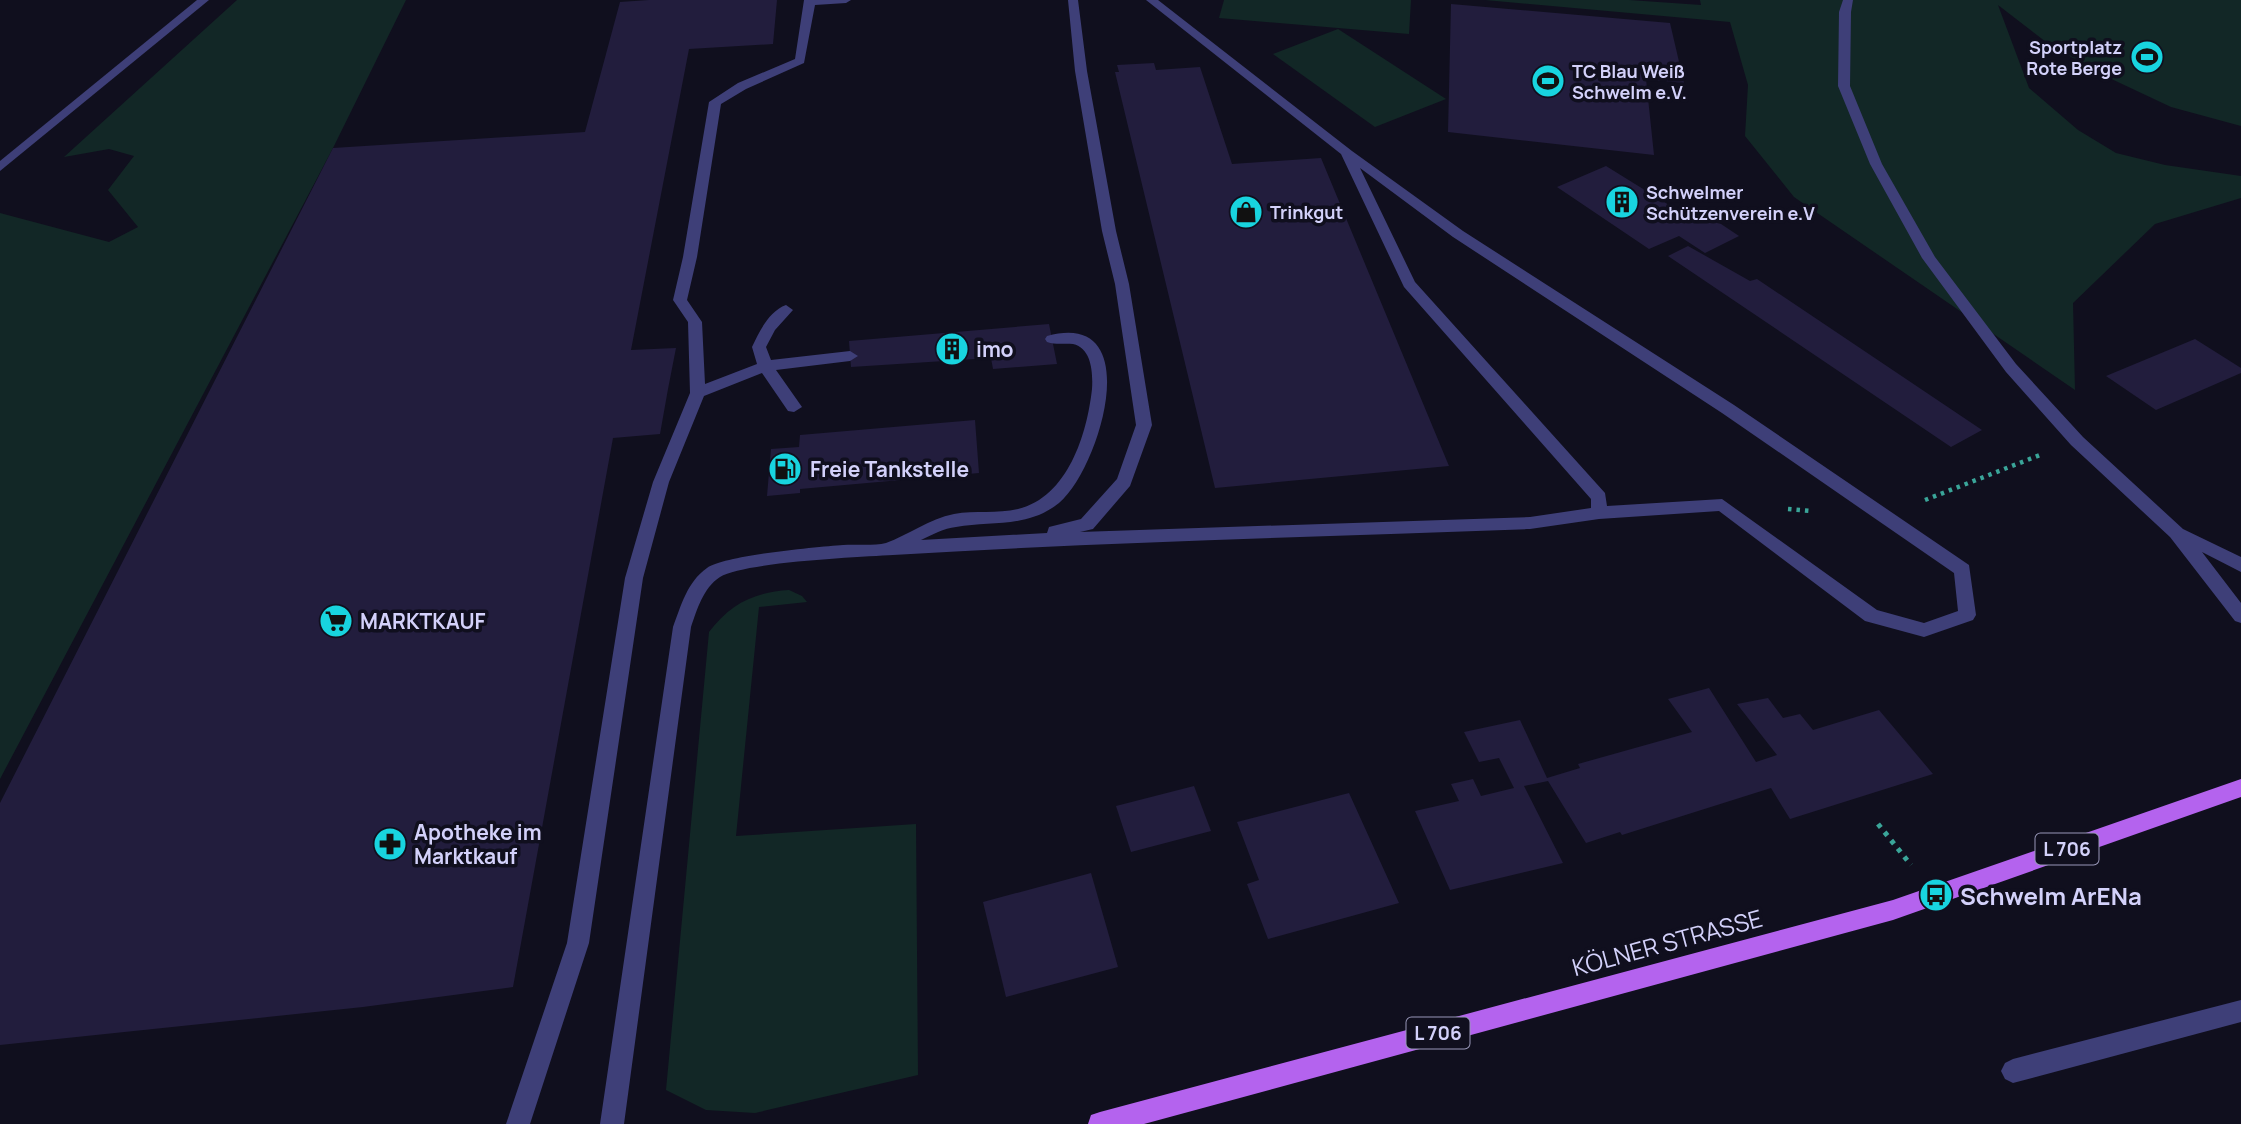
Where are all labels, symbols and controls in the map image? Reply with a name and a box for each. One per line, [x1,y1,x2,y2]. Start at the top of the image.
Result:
place label: Sportplatz Rote Berge [2026,35,2122,80]
sports icon: Sportplatz Rote Berge [2128,38,2166,76]
place label: TC Blau Weiß Schwelm e.V. [1572,59,1687,104]
sports icon: TC Blau Weiß Schwelm e.V. [1529,62,1567,100]
place label: Schwelmer Schützenverein e.V [1646,180,1815,225]
building icon: Schwelmer Schützenverein e.V [1603,183,1641,221]
shop icon: Trinkgut [1227,193,1265,231]
place label: Trinkgut [1270,200,1343,224]
building icon: imo [933,330,971,368]
place label: imo [976,335,1014,363]
fuel station icon: Freie Tankstelle [766,450,804,488]
place label: Freie Tankstelle [810,455,969,483]
supermarket icon: MARKTKAUF [317,602,355,640]
place label: MARKTKAUF [360,607,486,635]
place label: Apotheke im Marktkauf [414,818,542,870]
pharmacy icon: Apotheke im Marktkauf [371,825,409,863]
road number: L 706 [2036,834,2098,864]
bus stop icon: Schwelm ArENa [1917,876,1955,914]
place label: Schwelm ArENa [1960,879,2142,912]
street label: KÖLNER STRASSE [1568,901,1766,983]
road number: L 706 [1406,1018,1470,1049]

